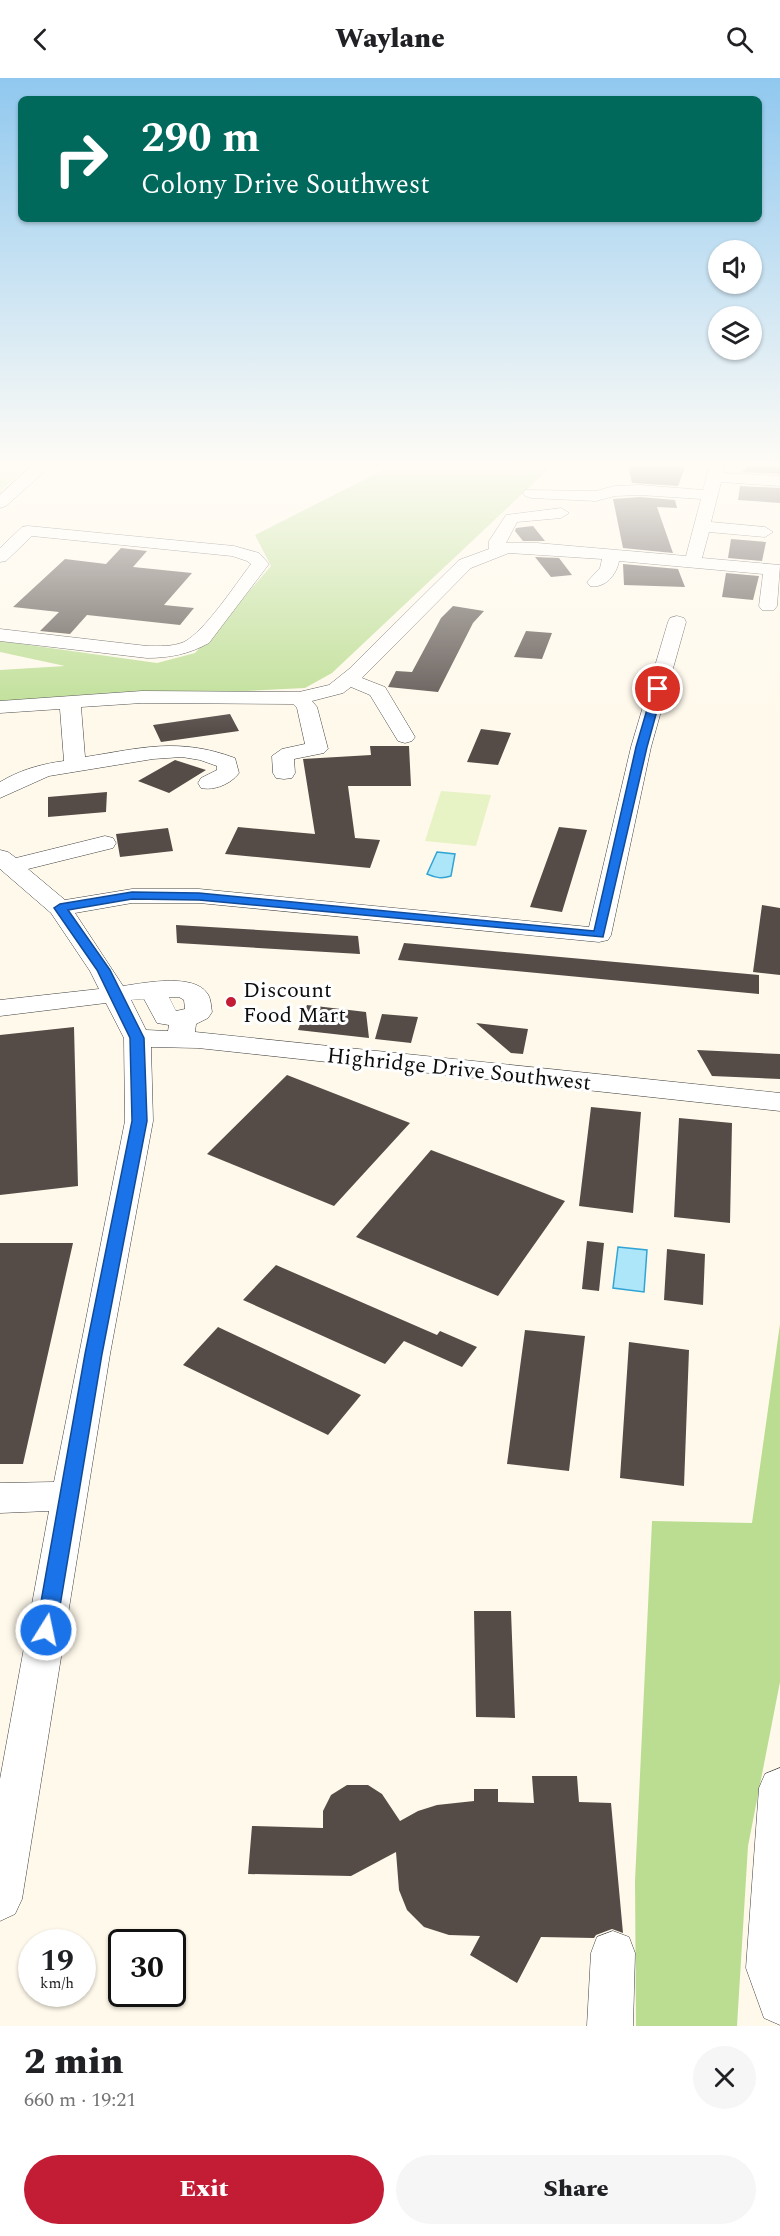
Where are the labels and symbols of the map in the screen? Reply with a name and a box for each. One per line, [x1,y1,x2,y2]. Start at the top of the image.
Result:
pin [632,663,683,714]
place label: Discount Food Mart [243,974,346,1032]
marker: Discount Food Mart [224,995,238,1009]
street label: Highridge Drive Southwest [325,1039,593,1100]
position arrow [14,1598,78,1662]
speed limit sign: 30 [108,1929,186,2007]

